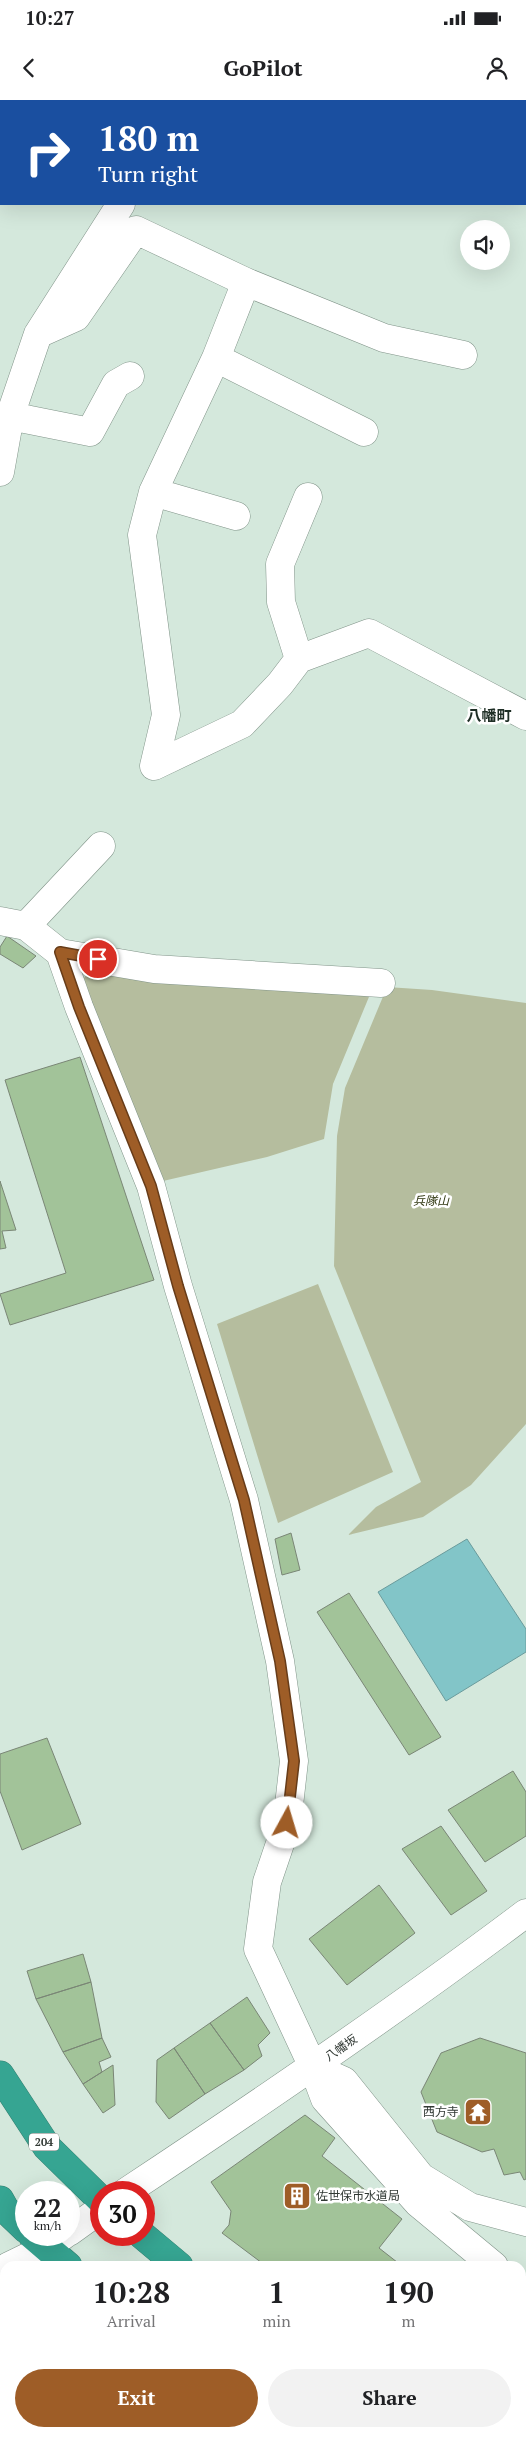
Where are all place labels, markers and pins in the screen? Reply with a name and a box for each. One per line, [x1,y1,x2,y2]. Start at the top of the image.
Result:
pin [77,938,119,980]
temple icon: 西方寺 [463,2097,493,2127]
place label: 西方寺 [423,2104,459,2119]
building icon: 佐世保市水道局 [282,2181,312,2211]
place label: 佐世保市水道局 [316,2188,400,2203]

